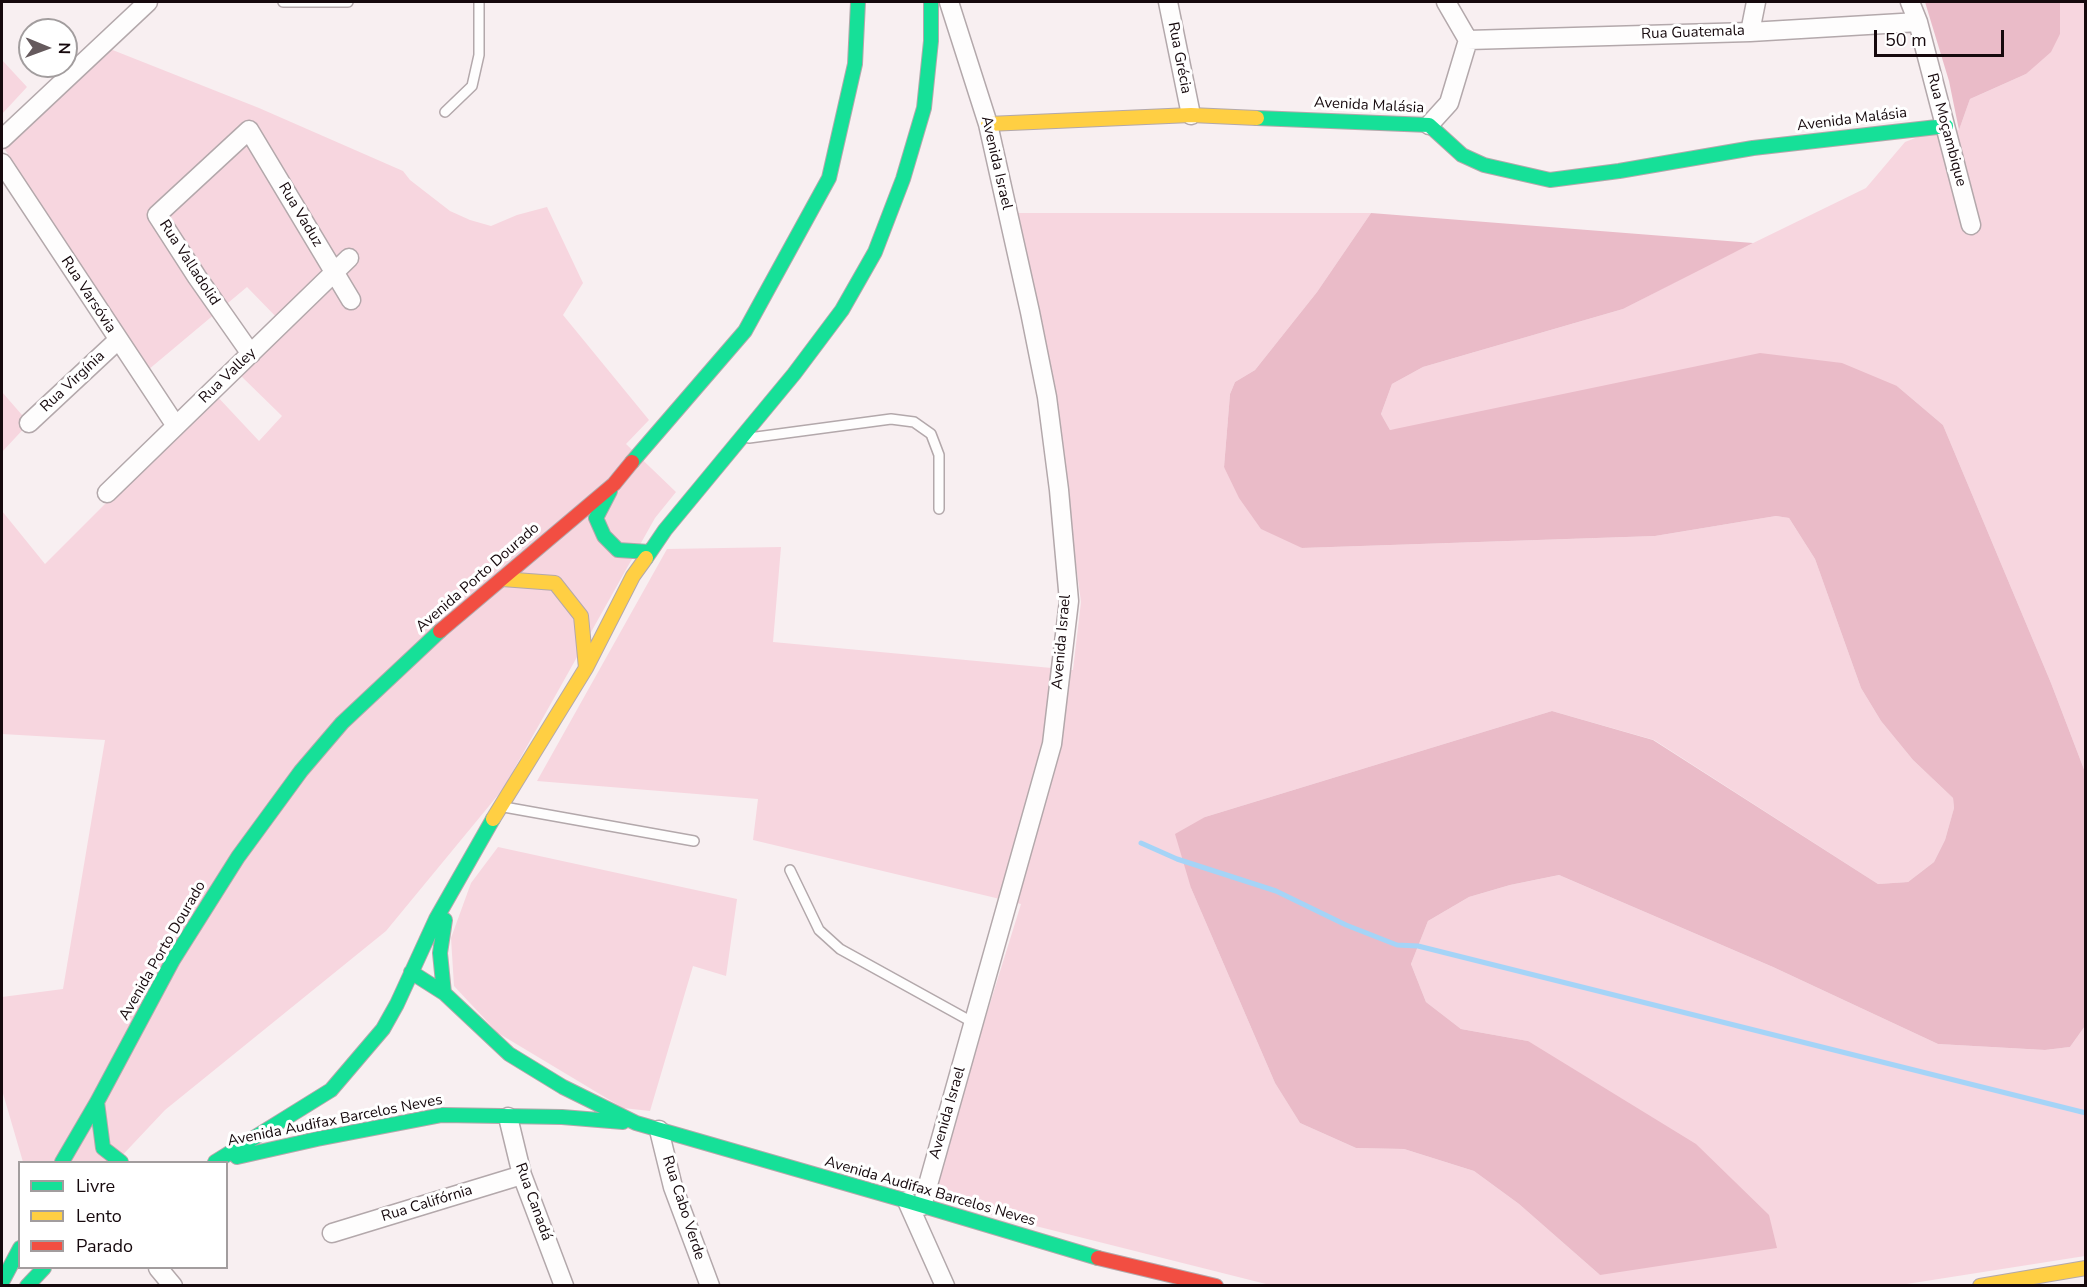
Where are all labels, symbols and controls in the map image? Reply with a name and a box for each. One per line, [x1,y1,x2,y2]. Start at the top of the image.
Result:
north arrow [18,18,78,78]
scale bar [1877,18,2008,56]
street label: Rua Grécia [1163,21,1195,95]
street label: Rua Guatemala [1641,22,1745,44]
text: 50 m [1885,28,1927,52]
text: N [53,42,75,54]
street label: Rua Moçambique [1922,71,1970,189]
street label: Avenida Malásia [1313,94,1425,118]
street label: Avenida Malásia [1796,104,1908,136]
street label: Avenida Israel [977,114,1015,212]
street label: Rua Vaduz [274,180,326,250]
street label: Rua Valladolid [155,217,223,309]
street label: Rua Varsóvia [57,253,119,337]
street label: Rua Valley [196,344,260,408]
street label: Rua Virgínia [37,348,109,416]
street label: Avenida Porto Dourado [413,520,543,636]
street label: Avenida Israel [1049,594,1075,690]
street label: Avenida Porto Dourado [116,878,210,1024]
street label: Avenida Israel [926,1065,970,1161]
street label: Avenida Audifax Barcelos Neves [226,1091,444,1151]
street label: Avenida Audifax Barcelos Neves [822,1153,1038,1231]
street label: Rua Cabo Verde [658,1154,708,1262]
legend [18,1161,228,1269]
street label: Rua Canadá [511,1161,555,1243]
text: Livre [76,1174,115,1198]
street label: Rua Califórnia [379,1182,475,1226]
text: Lento [76,1204,122,1228]
text: Parado [76,1234,133,1258]

